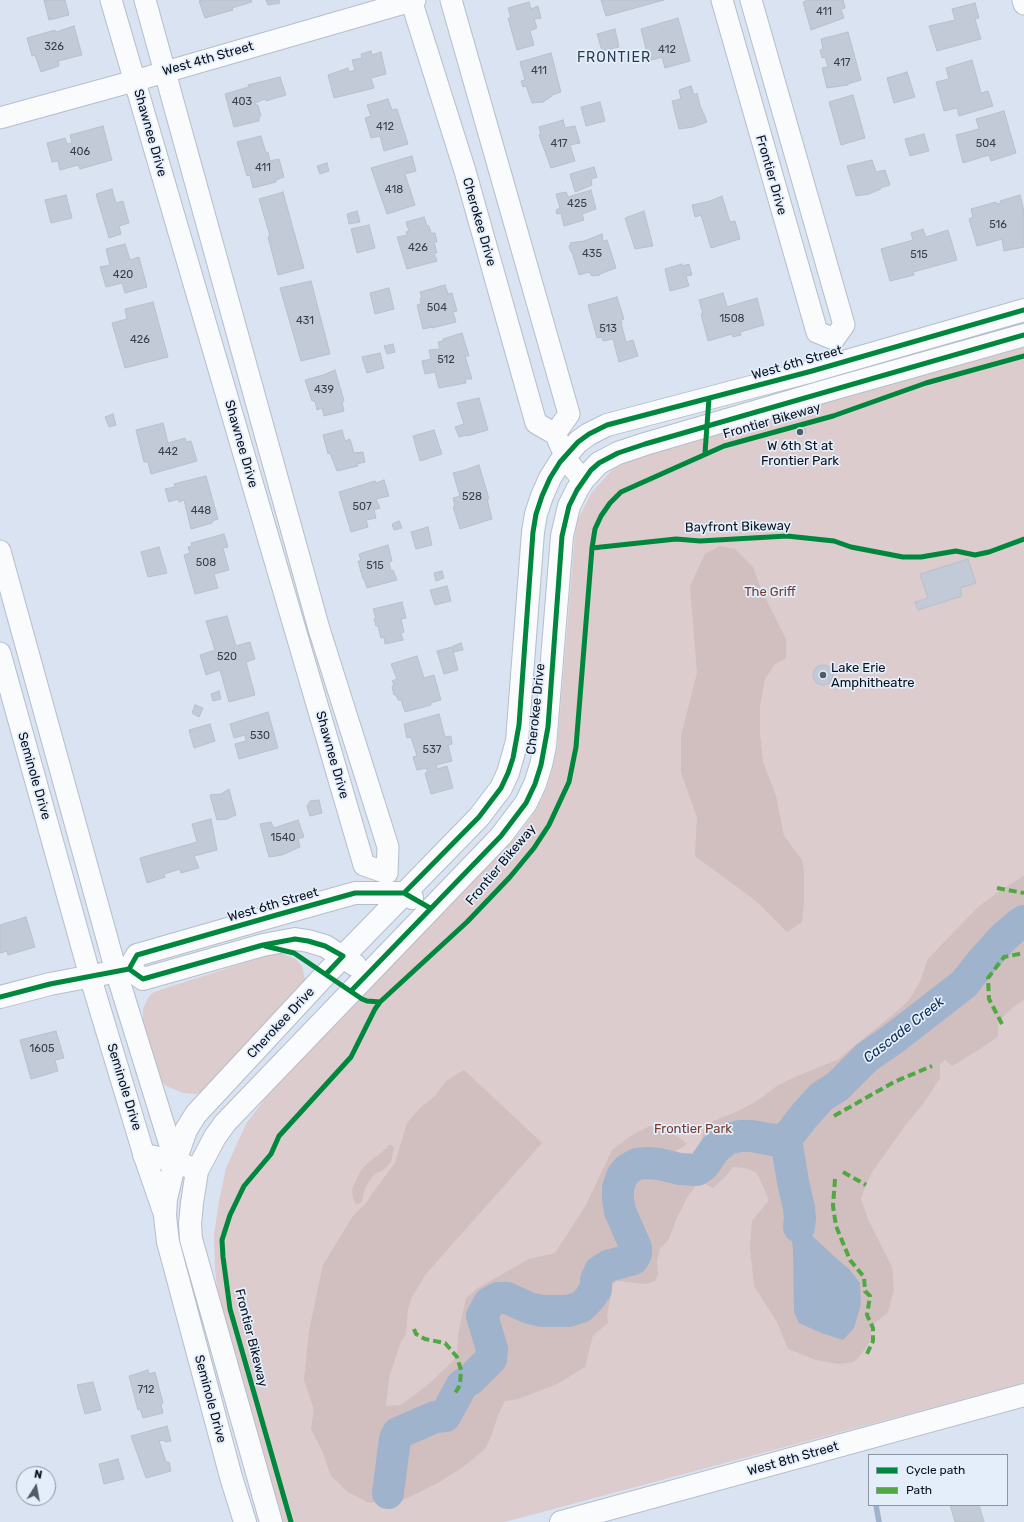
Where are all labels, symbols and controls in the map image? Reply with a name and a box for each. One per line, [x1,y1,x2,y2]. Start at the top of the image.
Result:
house number: 411 [816,5,832,19]
street label: West 4th Street [161,39,255,79]
house number: 326 [44,40,64,54]
house number: 412 [658,43,676,57]
district label: FRONTIER [577,50,651,66]
house number: 417 [834,56,850,70]
house number: 411 [531,64,547,78]
street label: Shawnee Drive [130,87,170,179]
house number: 403 [232,95,252,109]
house number: 412 [376,120,394,134]
street label: Frontier Drive [752,133,790,217]
house number: 417 [551,137,567,151]
house number: 504 [976,137,996,151]
house number: 406 [70,145,90,159]
house number: 411 [255,161,271,175]
street label: Cherokee Drive [459,176,499,268]
house number: 418 [385,183,403,197]
house number: 425 [567,197,587,211]
house number: 516 [989,218,1007,232]
house number: 426 [408,241,428,255]
house number: 435 [582,247,602,261]
house number: 515 [910,248,928,262]
house number: 420 [113,268,133,282]
house number: 504 [427,301,447,315]
house number: 1508 [719,312,745,326]
house number: 431 [296,314,314,328]
house number: 513 [599,322,617,336]
house number: 426 [130,333,150,347]
street label: West 6th Street [750,343,844,383]
house number: 512 [437,353,455,367]
house number: 439 [314,383,334,397]
street label: Shawnee Drive [221,398,261,490]
street label: Frontier Bikeway [721,400,823,442]
marker: W 6th St at Frontier Park [795,427,805,437]
place label: W 6th St at Frontier Park [761,438,839,469]
house number: 442 [158,445,178,459]
house number: 528 [462,490,482,504]
house number: 507 [352,500,372,514]
house number: 448 [191,504,211,518]
street label: Bayfront Bikeway [685,518,791,536]
house number: 508 [196,556,216,570]
house number: 515 [366,559,384,573]
park label: The Griff [744,584,796,600]
house number: 520 [217,650,237,664]
place label: Lake Erie Amphitheatre [831,660,915,691]
street label: Cherokee Drive [523,663,549,755]
marker: Lake Erie Amphitheatre [818,670,828,680]
street label: Shawnee Drive [312,709,352,801]
house number: 530 [250,729,270,743]
street label: Seminole Drive [14,730,54,822]
house number: 537 [423,743,441,757]
street label: Frontier Bikeway [463,821,539,909]
house number: 1540 [270,831,296,845]
street label: West 6th Street [226,885,320,925]
street label: Cherokee Drive [244,984,318,1062]
water label: Cascade Creek [860,993,948,1067]
house number: 1605 [30,1042,54,1056]
street label: Seminole Drive [103,1042,145,1132]
park label: Frontier Park [654,1121,732,1137]
street label: Frontier Bikeway [231,1287,271,1389]
street label: Seminole Drive [191,1353,229,1445]
house number: 712 [138,1383,154,1397]
street label: West 8th Street [746,1438,840,1480]
legend [868,1454,1008,1506]
text: Cycle path [906,1463,965,1477]
north arrow [16,1466,56,1506]
text: N [33,1468,43,1482]
text: Path [906,1483,932,1497]

